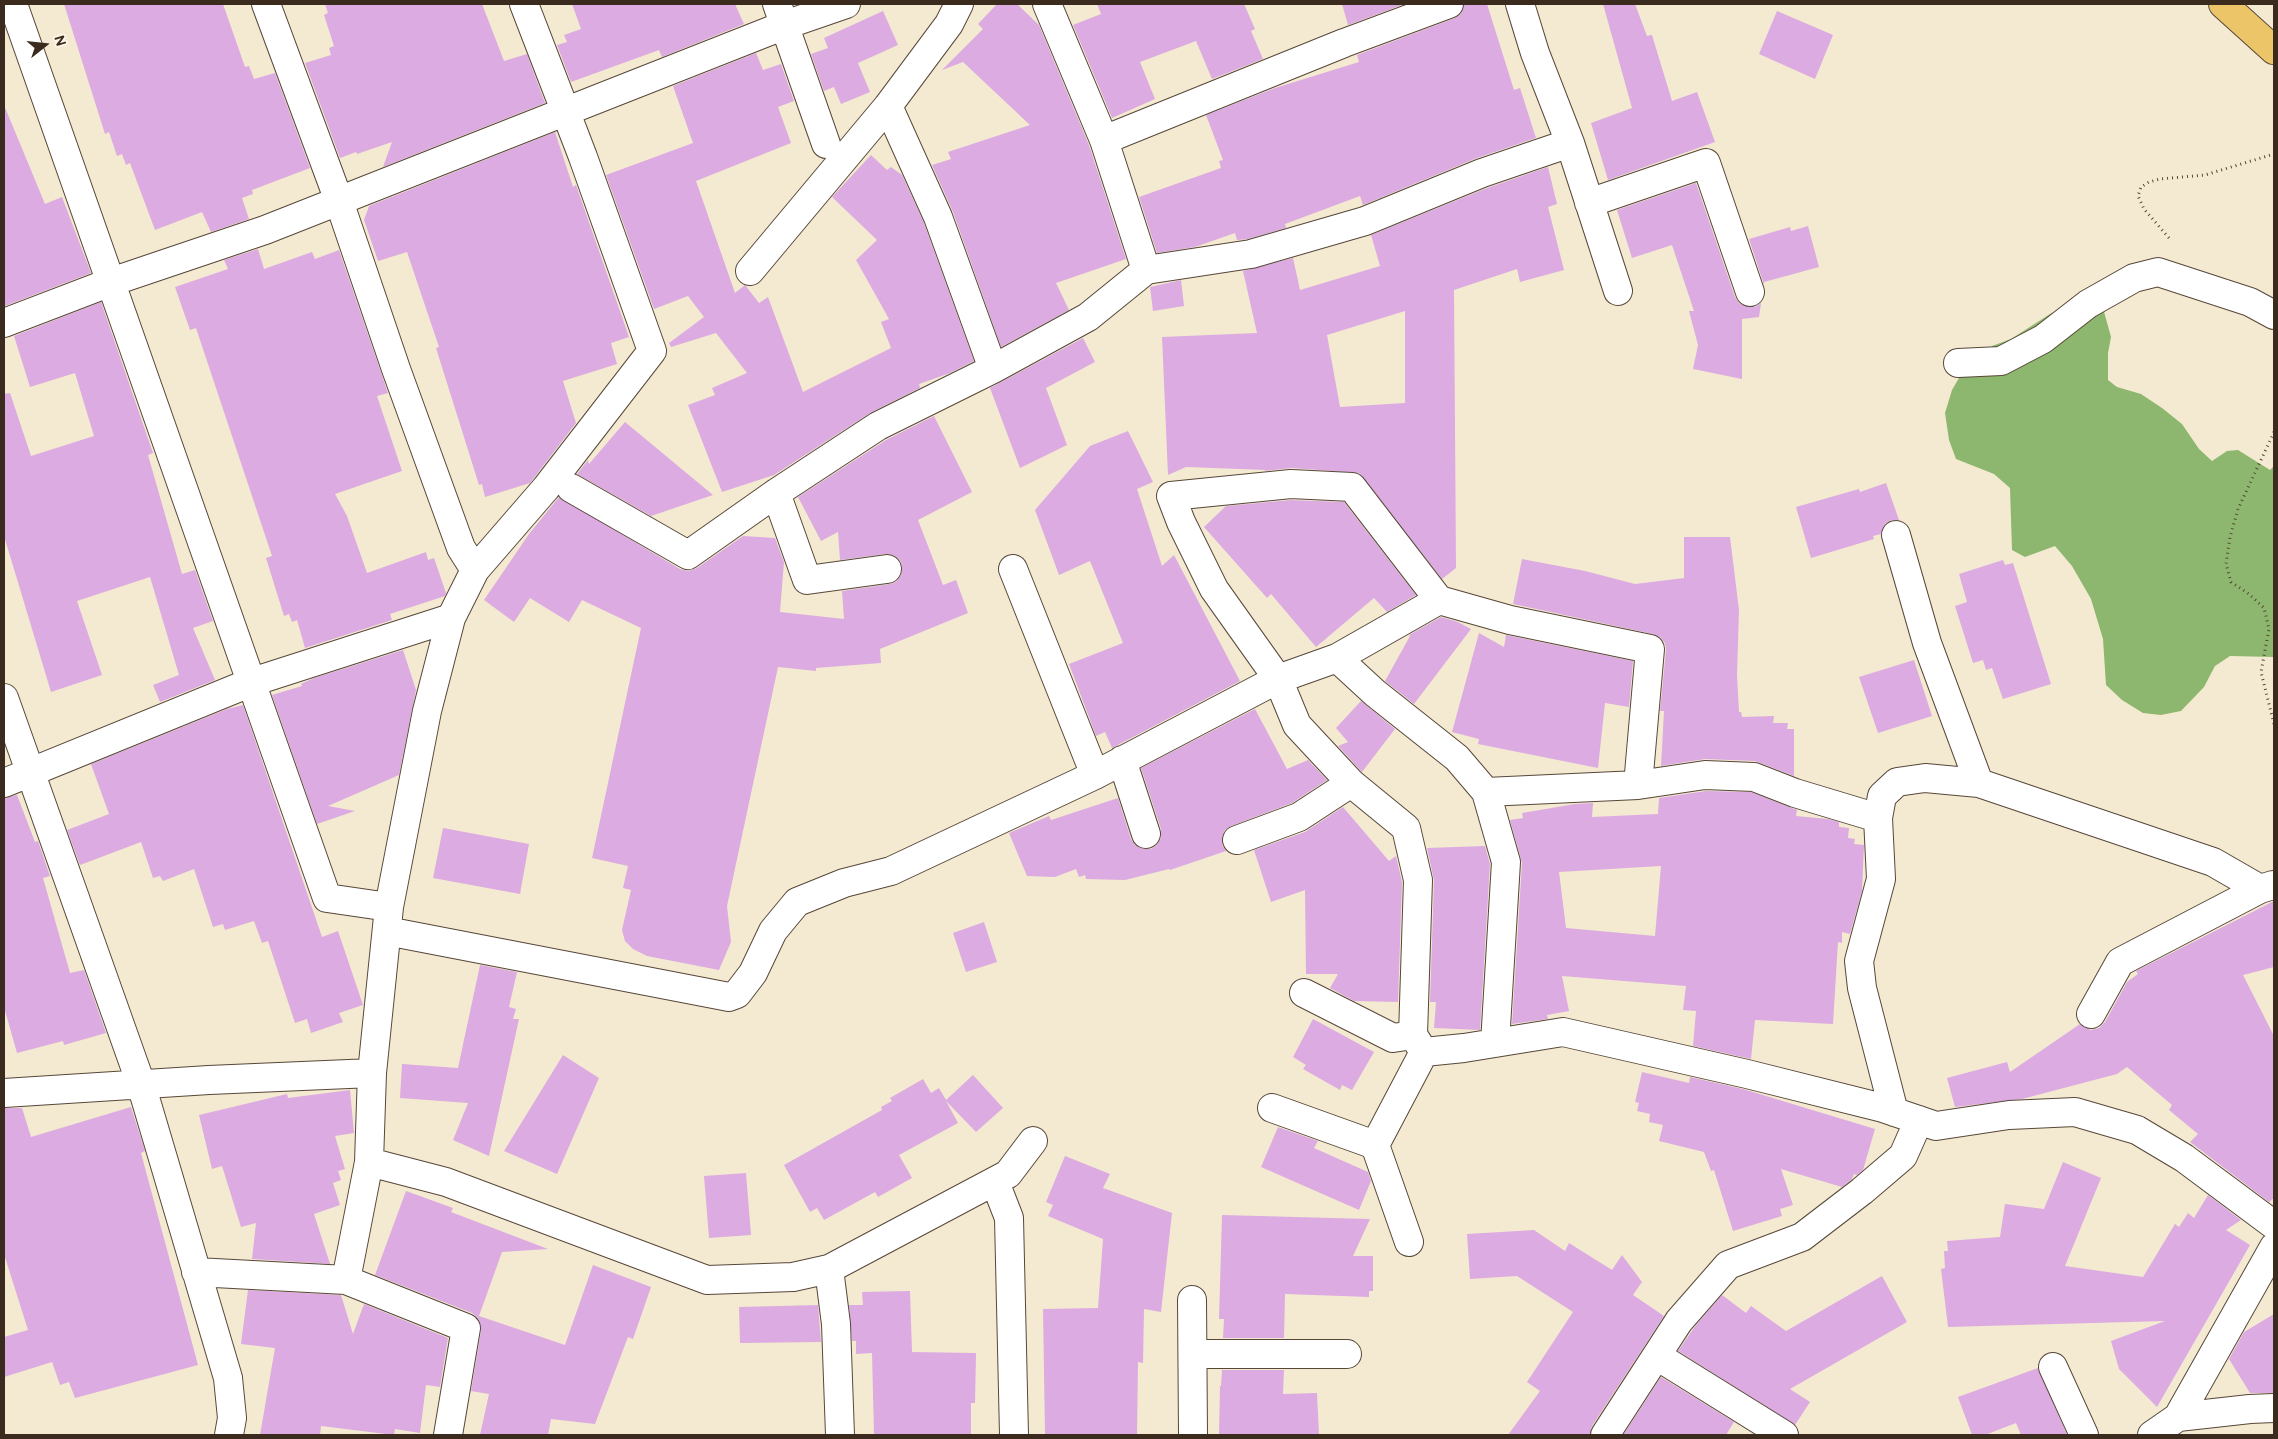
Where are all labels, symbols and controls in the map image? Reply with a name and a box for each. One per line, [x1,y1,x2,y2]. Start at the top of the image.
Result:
north arrow [20,20,70,70]
text: N [50,33,70,48]

